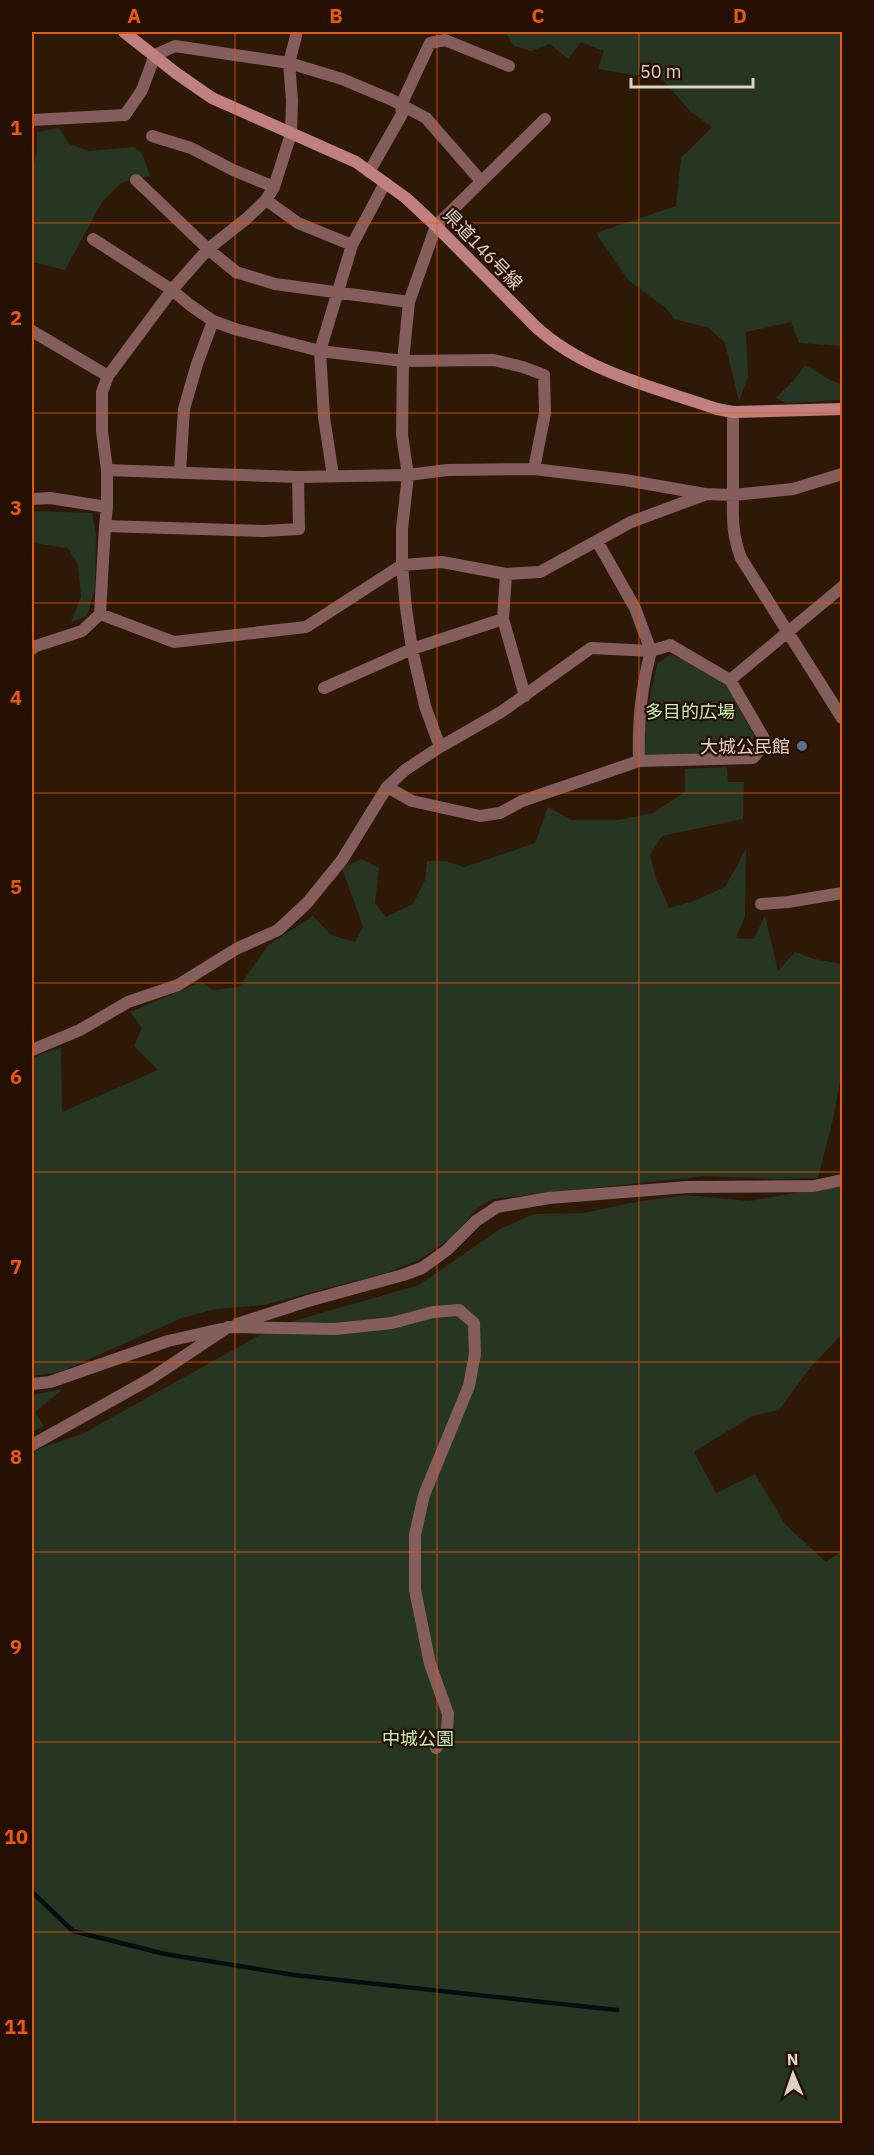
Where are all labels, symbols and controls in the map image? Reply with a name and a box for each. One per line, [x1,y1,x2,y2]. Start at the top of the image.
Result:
text: A [127,2,141,29]
text: B [329,2,343,29]
text: C [531,2,545,29]
text: D [733,2,747,29]
scale bar [631,51,752,89]
text: 50 m [640,60,682,83]
text: 1 [10,114,22,141]
street label: 県道146号線 [438,203,528,295]
text: 2 [10,304,22,331]
text: 3 [10,494,22,521]
text: 4 [10,684,22,711]
park label: 多目的広場 [645,700,735,723]
place label: 大城公民館 [700,735,790,758]
marker: 大城公民館 [795,739,809,753]
text: 5 [10,873,22,900]
text: 6 [10,1063,22,1090]
text: 7 [10,1253,22,1280]
text: 8 [10,1443,22,1470]
text: 9 [10,1633,22,1660]
park label: 中城公園 [382,1727,454,1750]
text: 10 [4,1823,28,1850]
text: 11 [4,2013,28,2040]
north arrow [763,2044,823,2104]
text: N [786,2049,799,2069]

